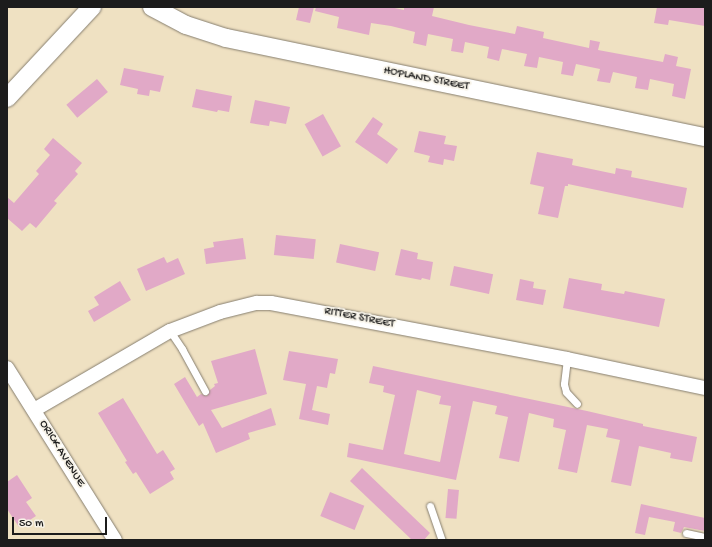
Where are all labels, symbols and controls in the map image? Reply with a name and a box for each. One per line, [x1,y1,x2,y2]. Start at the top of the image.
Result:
street label: HOPLAND STREET [382,65,470,95]
street label: RITTER STREET [323,305,395,333]
street label: ORICK AVENUE [35,418,87,490]
scale bar [14,509,109,535]
text: 50 m [19,517,44,531]

